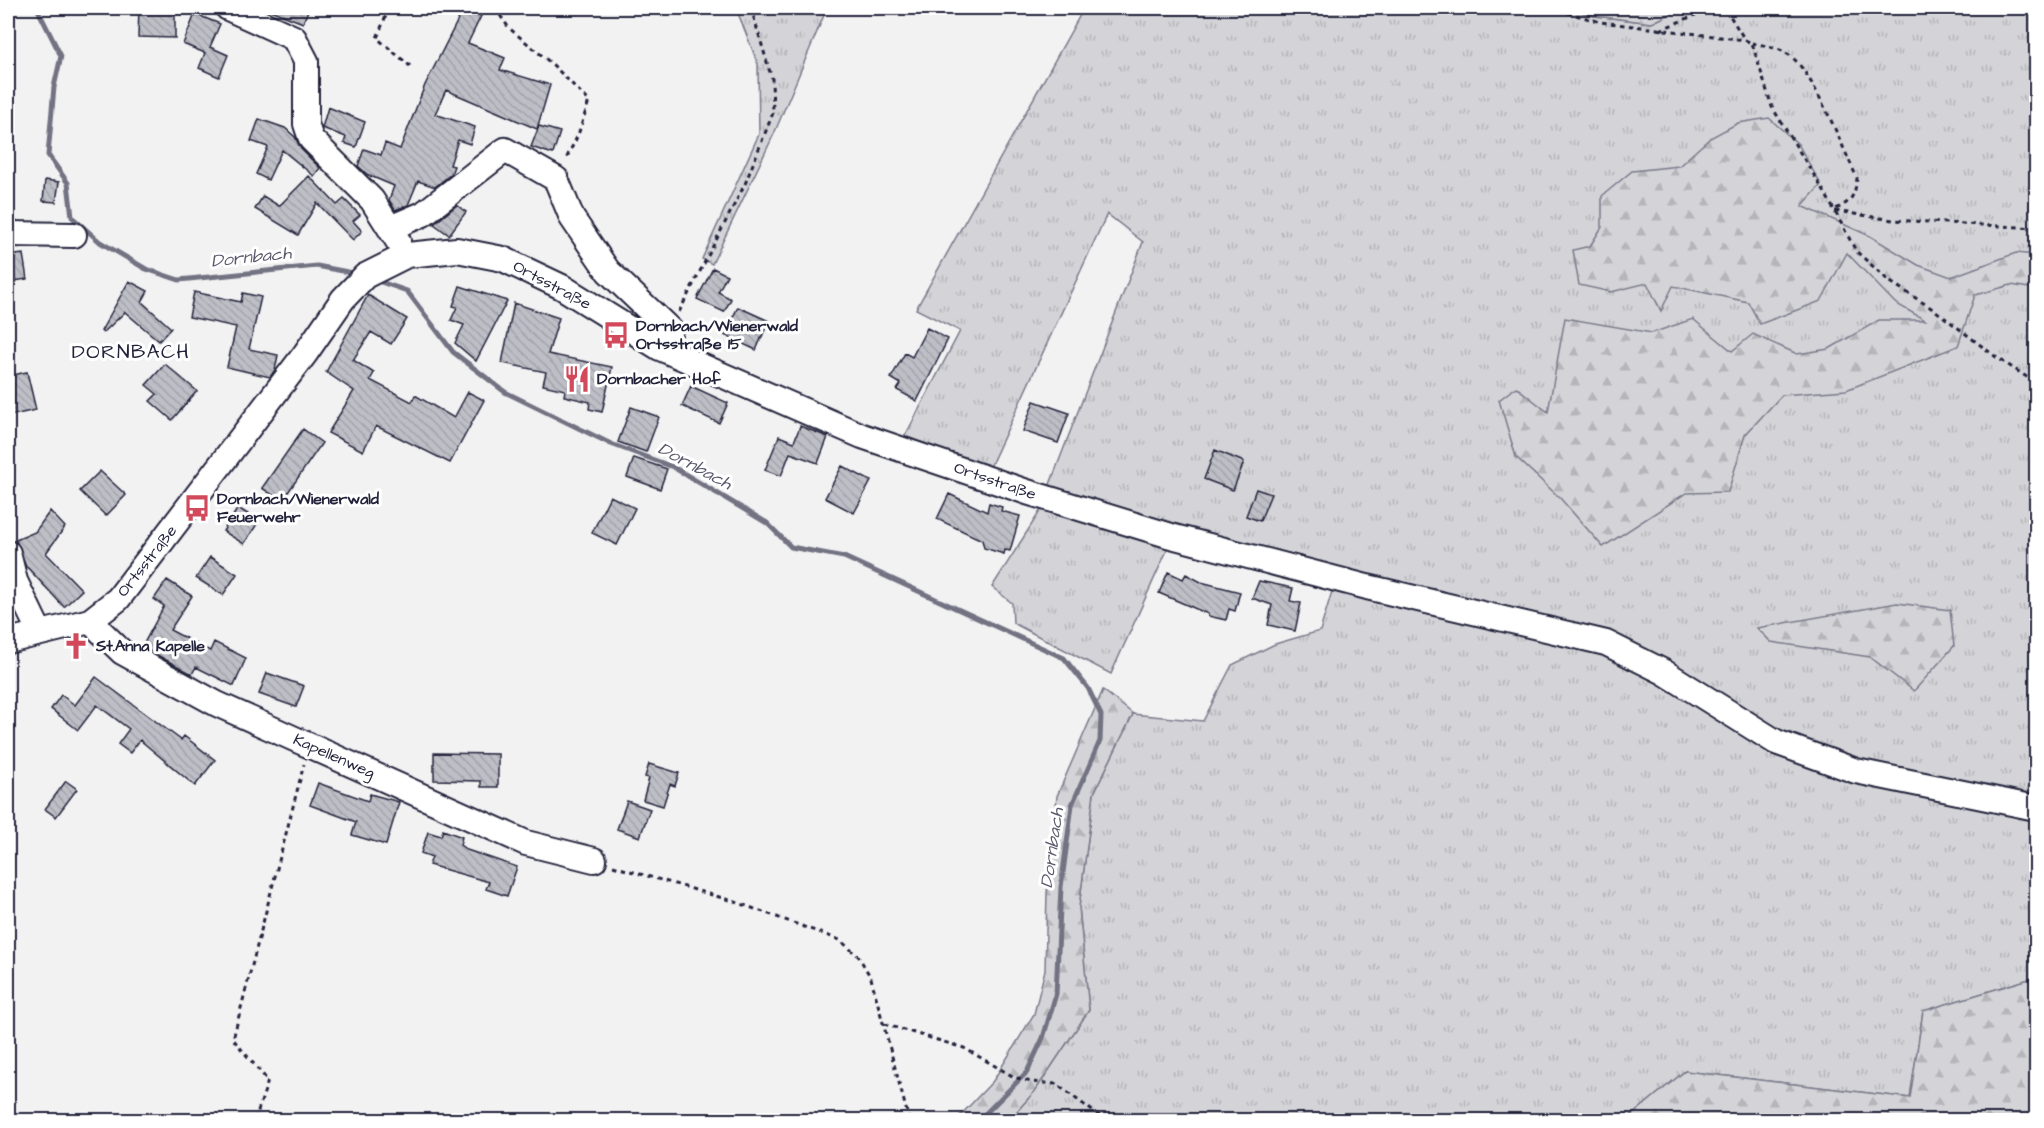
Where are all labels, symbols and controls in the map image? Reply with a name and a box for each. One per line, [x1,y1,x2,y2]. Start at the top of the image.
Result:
water label: Dornbach [210,240,293,274]
street label: Ortsstraße [509,255,595,315]
place label: Dornbach/Wienerwald Ortsstraße 15 [636,315,799,355]
bus stop icon: Dornbach/Wienerwald Ortsstraße 15 [601,320,631,350]
district label: DORNBACH [72,338,190,366]
restaurant icon: Dornbacher Hof [562,364,592,394]
place label: Dornbacher Hof [597,368,721,390]
water label: Dornbach [654,436,737,496]
street label: Ortsstraße [951,457,1039,505]
place label: Dornbach/Wienerwald Feuerwehr [217,488,380,528]
bus stop icon: Dornbach/Wienerwald Feuerwehr [182,493,212,523]
street label: Ortsstraße [112,520,182,601]
church icon: St.Anna Kapelle [61,631,91,661]
place label: St.Anna Kapelle [95,635,205,657]
street label: Kapellenweg [289,728,378,785]
water label: Dornbach [1034,805,1070,889]

